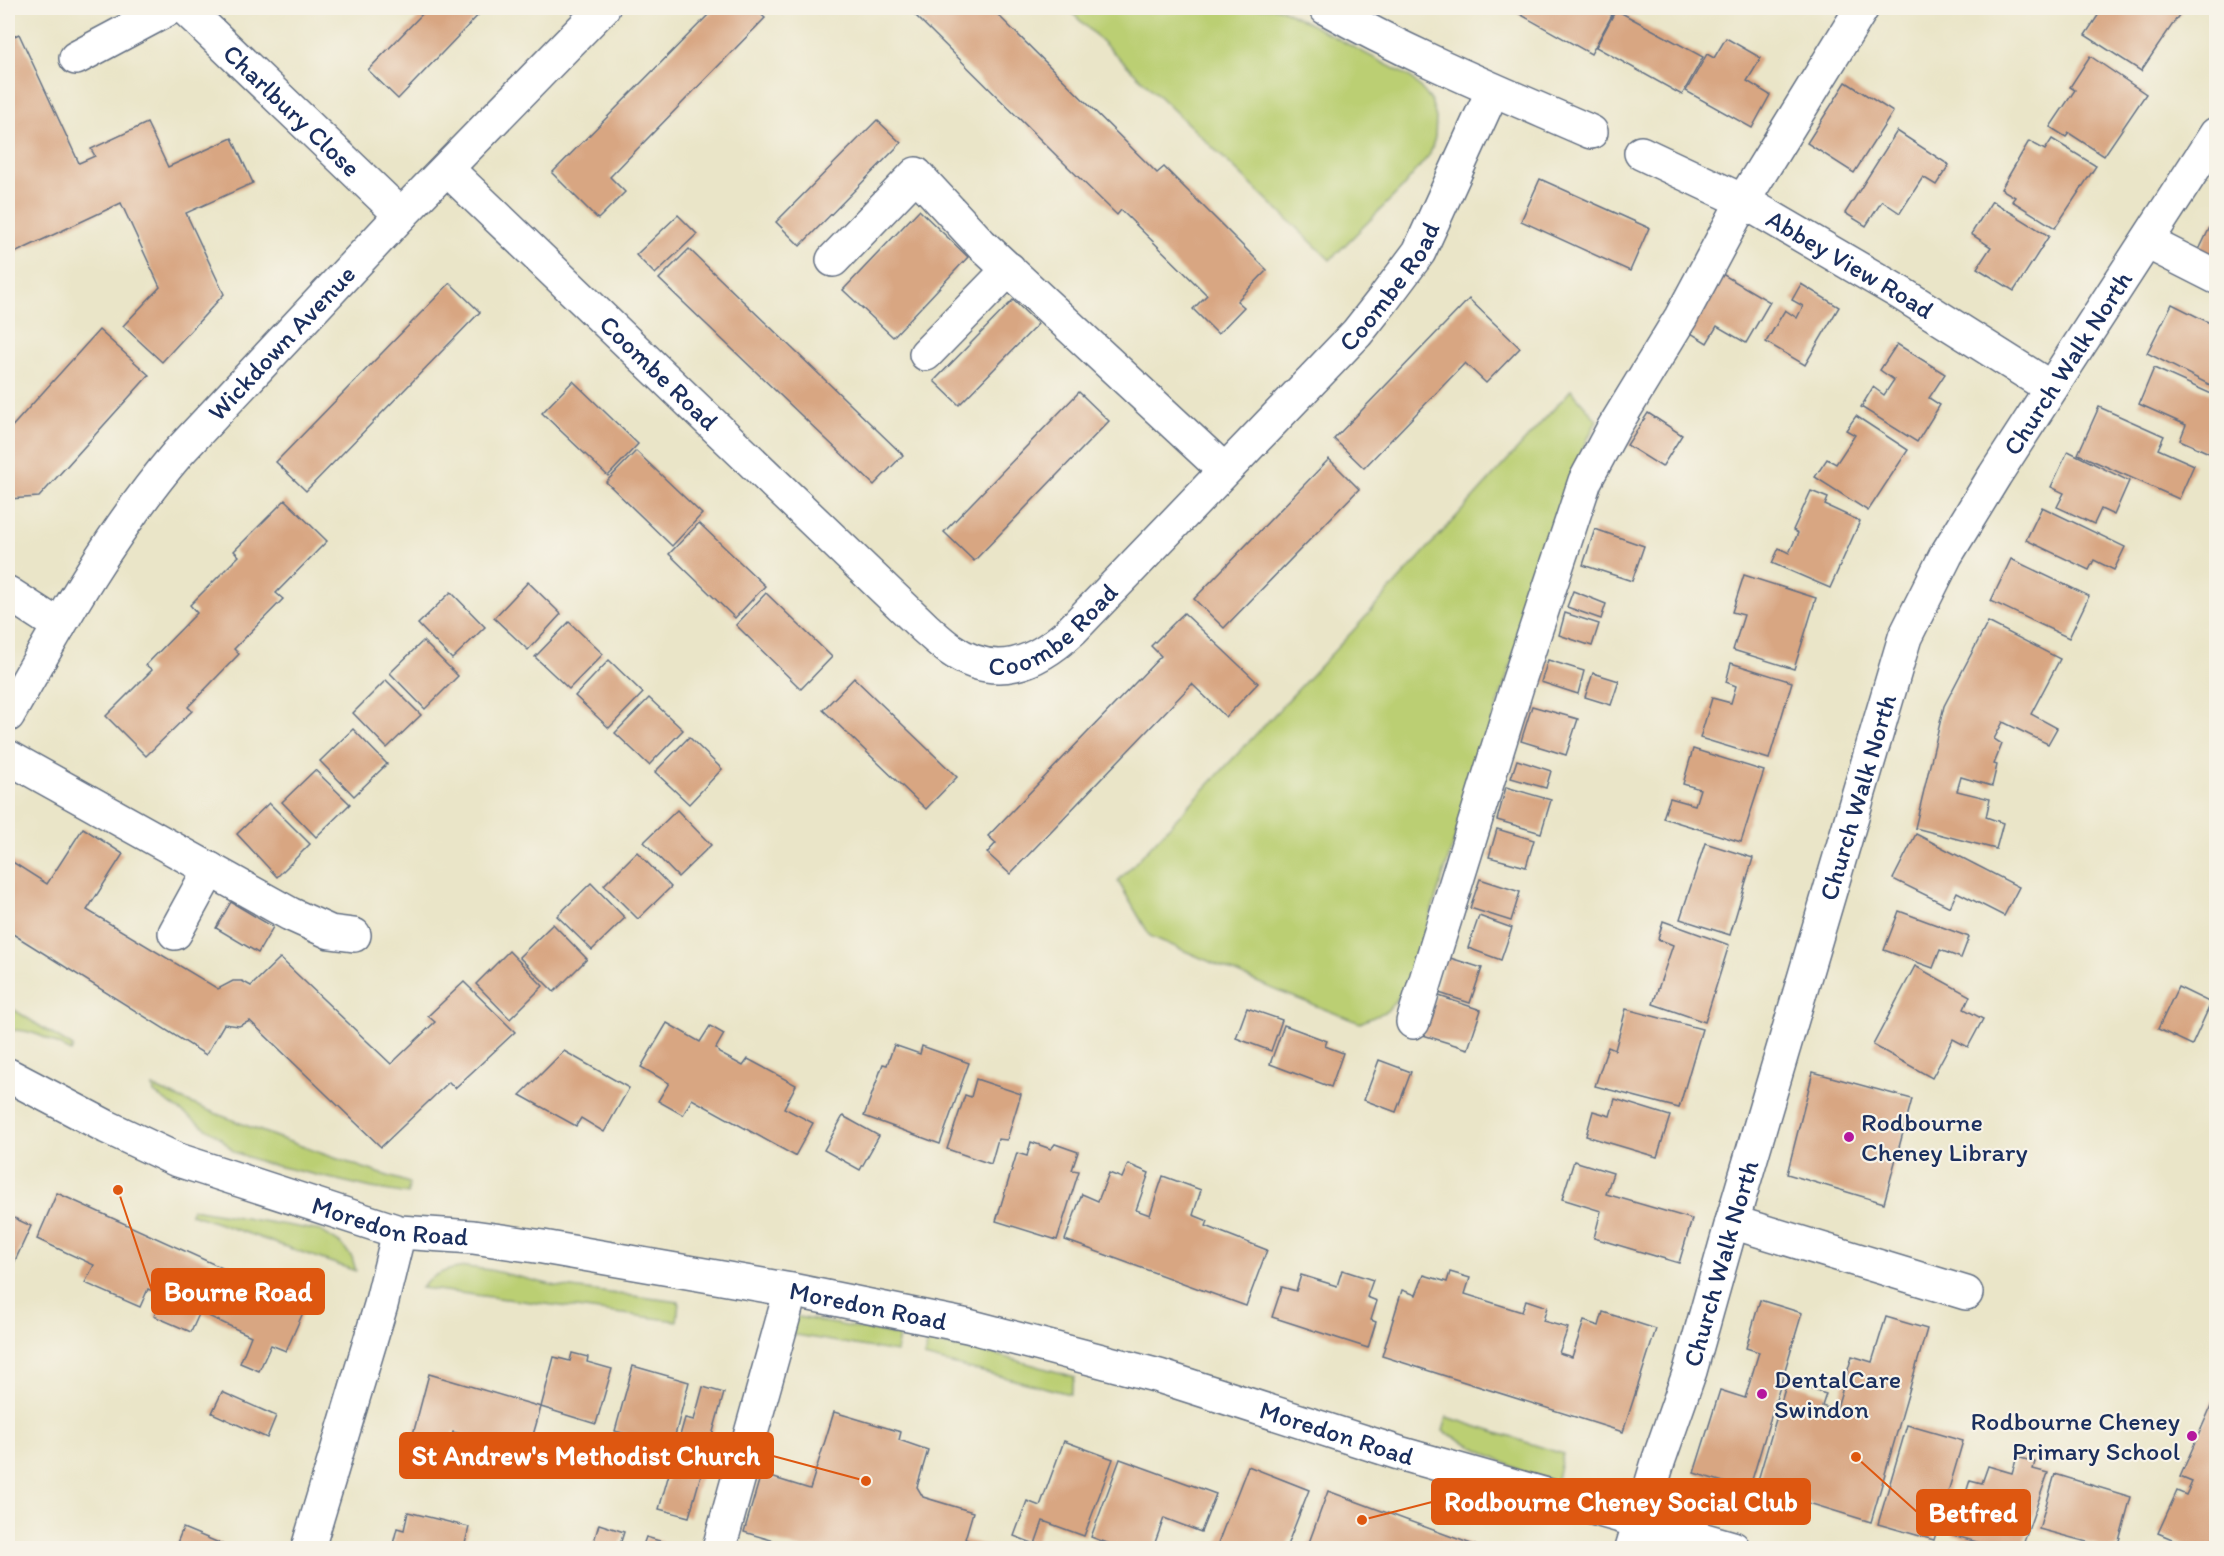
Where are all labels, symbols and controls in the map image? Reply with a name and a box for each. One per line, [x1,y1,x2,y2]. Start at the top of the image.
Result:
street label: Charlbury Close [216,37,367,184]
street label: Abbey View Road [1761,202,1940,326]
street label: Coombe Road [1332,217,1447,358]
street label: Wickdown Avenue [201,258,362,427]
street label: Church Walk North [1996,265,2139,461]
street label: Coombe Road [593,308,725,437]
street label: Coombe Road [988,576,1124,682]
street label: Church Walk North [1812,690,1903,904]
place label: Rodbourne Cheney Library [1861,1106,2028,1168]
marker: Rodbourne Cheney Library [1842,1130,1856,1144]
street label: Church Walk North [1676,1156,1765,1371]
street label: Moredon Road [308,1189,470,1253]
callout: Bourne Road [152,1269,324,1314]
street label: Moredon Road [787,1274,951,1337]
text: Bourne Road [164,1275,312,1308]
place label: DentalCare Swindon [1774,1363,1901,1425]
marker: DentalCare Swindon [1755,1387,1769,1401]
street label: Moredon Road [1256,1393,1418,1473]
place label: Rodbourne Cheney Primary School [1971,1405,2180,1467]
marker: Rodbourne Cheney Primary School [2185,1429,2199,1443]
callout: St Andrew's Methodist Church [400,1433,773,1478]
text: St Andrew's Methodist Church [412,1439,761,1472]
callout: Rodbourne Cheney Social Club [1432,1479,1810,1524]
text: Rodbourne Cheney Social Club [1444,1485,1798,1518]
callout: Betfred [1917,1490,2030,1535]
text: Betfred [1928,1496,2019,1529]

